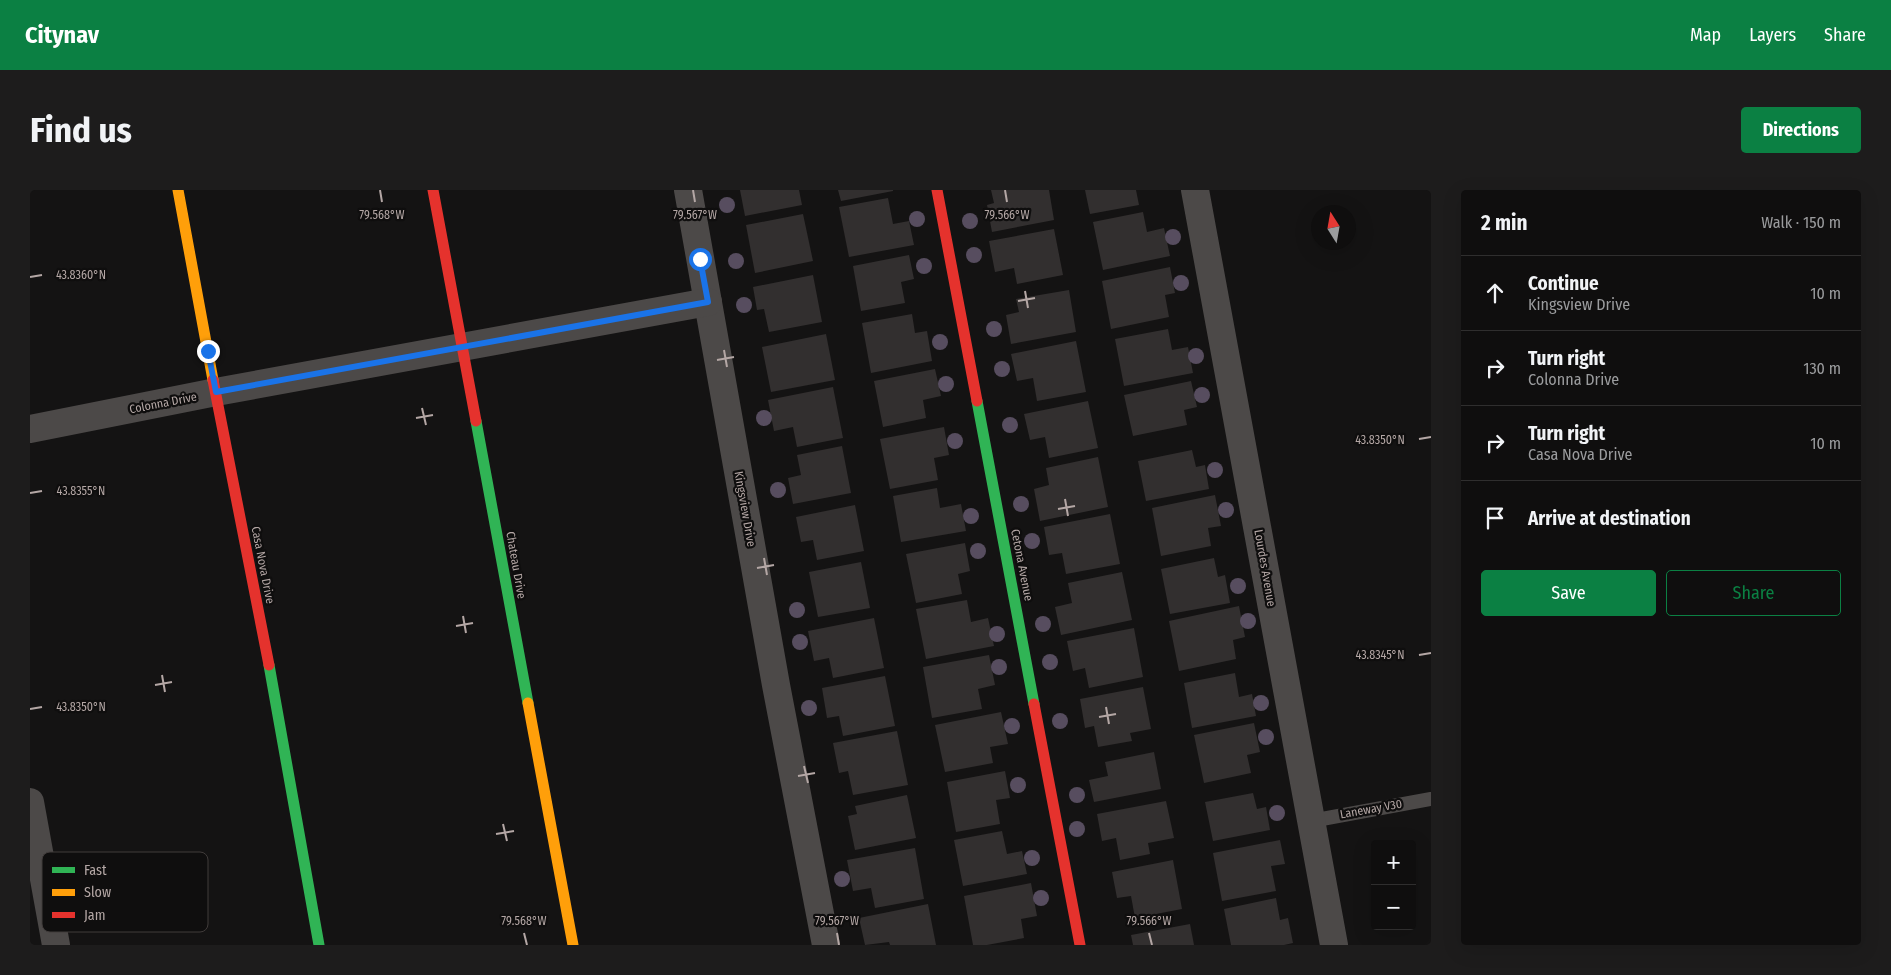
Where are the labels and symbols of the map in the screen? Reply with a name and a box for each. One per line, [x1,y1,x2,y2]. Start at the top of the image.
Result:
north arrow [1311,205,1356,250]
text: 79.568°W [359,208,405,222]
text: 79.567°W [673,208,717,222]
text: 79.566°W [984,208,1030,222]
route start [689,248,712,271]
text: 43.8360°N [56,268,106,282]
route end [197,340,220,363]
street label: Colonna Drive [128,390,198,416]
text: 43.8350°N [1355,433,1405,447]
street label: Kingsview Drive [731,470,759,548]
text: 43.8355°N [57,484,105,498]
street label: Casa Nova Drive [249,525,277,605]
street label: Cetona Avenue [1008,528,1036,602]
street label: Lourdes Avenue [1251,528,1279,608]
street label: Chateau Drive [503,530,529,600]
text: 43.8345°N [1356,648,1404,662]
text: 43.8350°N [56,700,106,714]
street label: Laneway V30 [1339,797,1403,821]
legend [42,852,208,932]
text: Fast [84,862,107,879]
text: Slow [84,884,111,901]
text: Jam [84,907,105,924]
text: 79.568°W [501,914,547,928]
text: 79.567°W [815,914,859,928]
text: 79.566°W [1126,914,1172,928]

